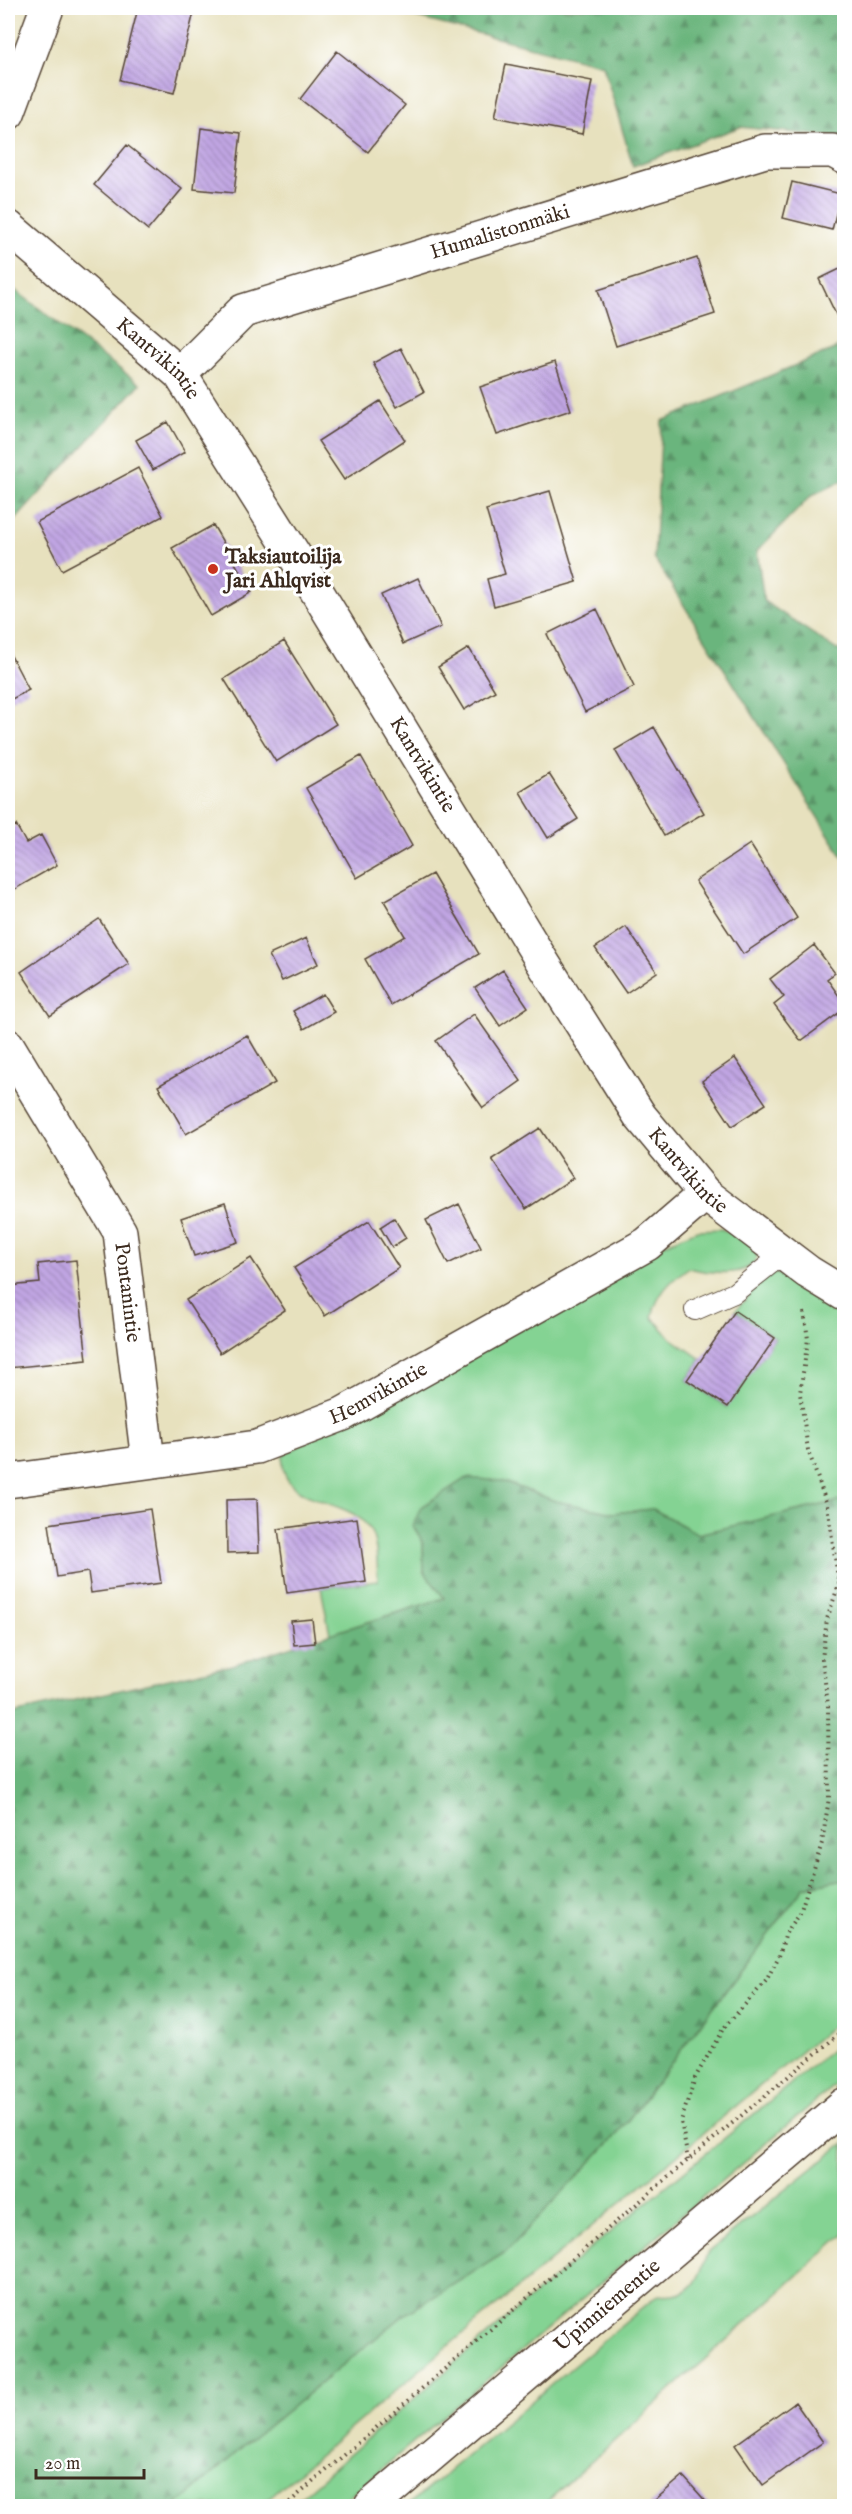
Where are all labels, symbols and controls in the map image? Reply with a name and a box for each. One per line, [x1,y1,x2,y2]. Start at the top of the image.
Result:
street label: Humalistonmäki [427,198,573,266]
street label: Kantvikintie [110,312,206,405]
place label: Taksiautoilija Jari Ahlqvist [222,544,342,595]
marker: Taksiautoilija Jari Ahlqvist [206,562,220,576]
street label: Kantvikintie [383,712,462,818]
street label: Kantvikintie [642,1122,733,1220]
street label: Pontanintie [108,1241,147,1344]
street label: Hemvikintie [325,1356,433,1432]
street label: Upinniementie [549,2253,666,2358]
scale bar [36,2442,144,2480]
text: 20 m [45,2453,80,2476]

